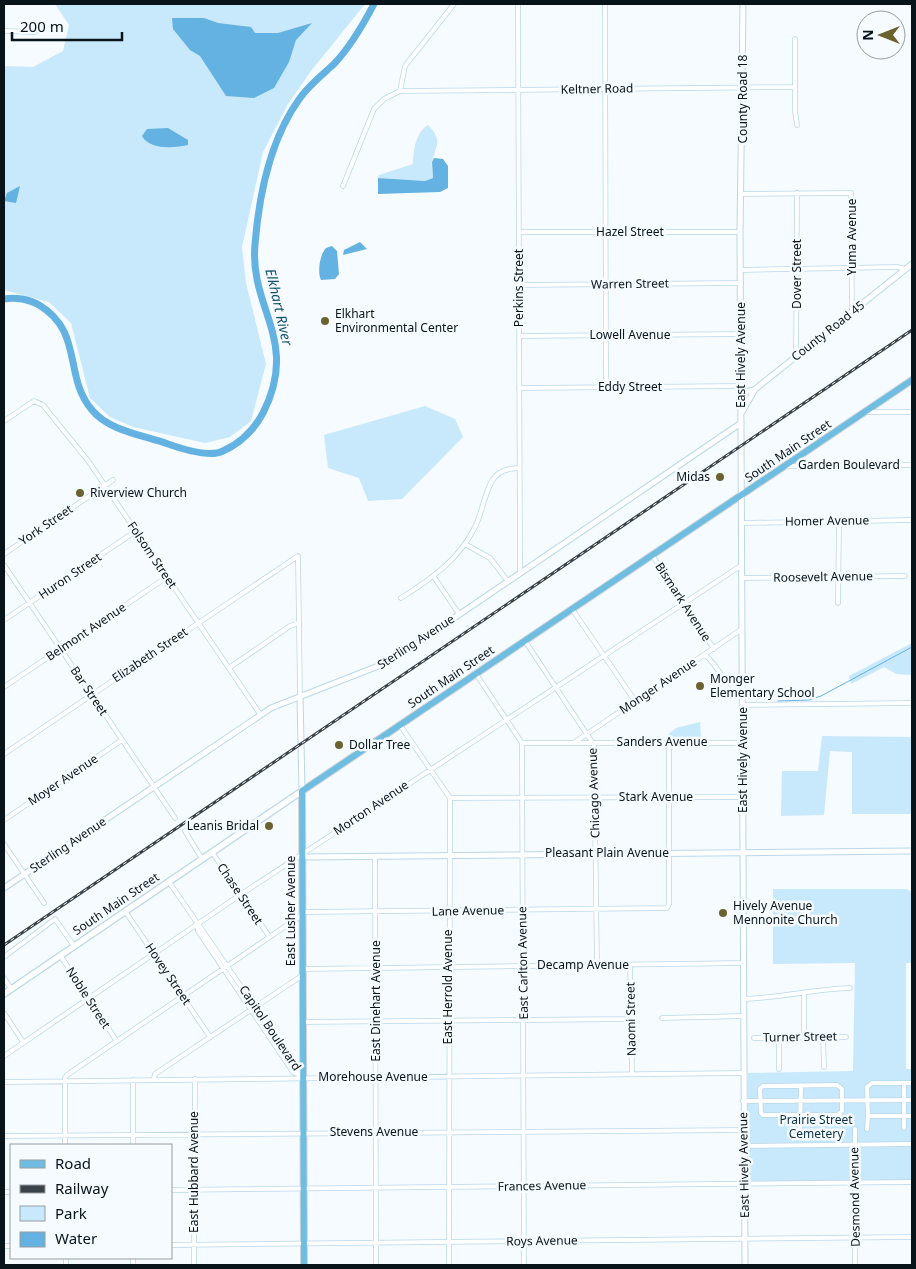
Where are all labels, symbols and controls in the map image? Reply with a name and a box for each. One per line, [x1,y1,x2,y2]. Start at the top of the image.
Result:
scale bar [12,10,122,42]
north arrow [856,10,906,60]
text: 200 m [20,16,64,36]
text: N [858,29,877,41]
street label: County Road 18 [734,54,751,143]
street label: Keltner Road [560,79,634,98]
street label: Yuma Avenue [843,198,860,276]
street label: Hazel Street [596,223,665,240]
street label: Dover Street [788,238,805,309]
street label: Perkins Street [510,248,527,327]
water label: Elkhart River [261,267,298,348]
street label: Warren Street [591,274,670,293]
street label: County Road 45 [787,296,868,365]
street label: East Hively Avenue [732,302,749,408]
place label: Elkhart Environmental Center [335,305,458,336]
marker: Elkhart Environmental Center [319,315,331,327]
street label: Lowell Avenue [590,326,671,343]
street label: Eddy Street [598,378,663,395]
street label: South Main Street [741,415,835,486]
street label: Garden Boulevard [798,456,900,473]
place label: Midas [676,468,710,485]
marker: Midas [714,471,726,483]
place label: Riverview Church [90,484,187,501]
marker: Riverview Church [74,487,86,499]
street label: York Street [15,500,76,549]
street label: Homer Avenue [785,511,870,530]
street label: Folsom Street [124,518,181,592]
street label: Huron Street [35,548,105,603]
street label: Bismark Avenue [651,559,716,645]
street label: Roosevelt Avenue [773,567,873,586]
street label: Belmont Avenue [42,598,129,665]
street label: Sterling Avenue [374,610,458,673]
street label: Elizabeth Street [109,623,191,686]
street label: South Main Street [404,641,498,712]
street label: Monger Avenue [616,653,700,718]
street label: Bar Street [67,663,113,719]
place label: Monger Elementary School [710,670,815,701]
marker: Monger Elementary School [694,680,706,692]
street label: East Hively Avenue [734,707,751,813]
street label: Sanders Avenue [617,733,708,750]
place label: Dollar Tree [349,736,411,753]
marker: Dollar Tree [333,739,345,751]
street label: Chicago Avenue [583,747,604,839]
street label: Moyer Avenue [24,750,101,809]
street label: Morton Avenue [330,776,412,839]
street label: Stark Avenue [619,788,693,805]
street label: Sterling Avenue [26,813,110,876]
place label: Leanis Bridal [187,817,259,834]
marker: Leanis Bridal [263,820,275,832]
street label: Pleasant Plain Avenue [545,844,669,861]
street label: East Lusher Avenue [282,856,299,966]
street label: Chase Street [214,860,268,928]
street label: South Main Street [69,868,163,939]
place label: Hively Avenue Mennonite Church [733,897,838,928]
street label: Lane Avenue [432,901,505,920]
street label: East Carlton Avenue [513,906,532,1020]
marker: Hively Avenue Mennonite Church [717,907,729,919]
street label: East Herrold Avenue [439,929,456,1044]
street label: Hovey Street [141,939,196,1009]
street label: East Dinehart Avenue [367,940,384,1062]
street label: Decamp Avenue [537,956,629,973]
street label: Noble Street [62,964,115,1032]
street label: Naomi Street [621,981,640,1056]
street label: Capitol Boulevard [236,982,305,1074]
street label: Turner Street [763,1027,838,1046]
street label: Morehouse Avenue [318,1068,428,1085]
street label: East Hubbard Avenue [185,1111,202,1233]
park label: Prairie Street Cemetery [779,1111,853,1142]
street label: East Hively Avenue [734,1112,753,1218]
street label: Stevens Avenue [330,1123,419,1140]
legend [10,1144,172,1259]
street label: Desmond Avenue [845,1147,864,1247]
text: Road [55,1153,91,1173]
street label: Frances Avenue [498,1176,587,1195]
text: Railway [55,1178,109,1198]
text: Park [55,1203,87,1223]
text: Water [55,1228,97,1248]
street label: Roys Avenue [506,1231,578,1250]

